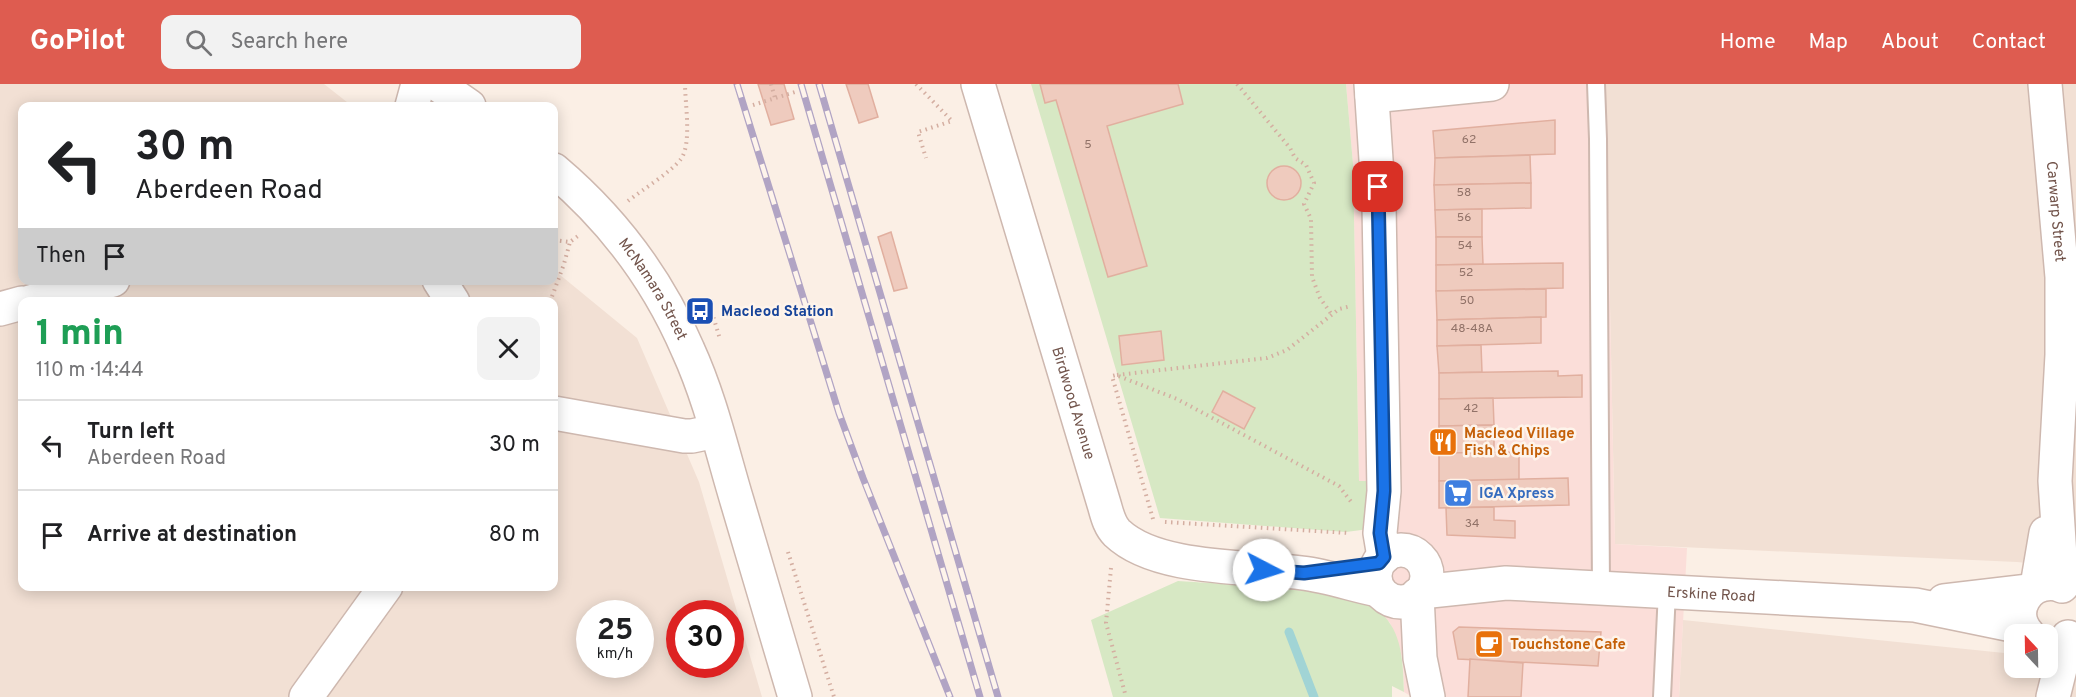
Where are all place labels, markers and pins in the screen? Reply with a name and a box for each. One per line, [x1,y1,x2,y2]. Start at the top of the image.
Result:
pin [1352,161,1403,212]
bus stop icon: Macleod Station [684,295,716,327]
place label: Macleod Station [721,303,834,322]
place label: Macleod Village Fish & Chips [1464,425,1575,461]
restaurant icon: Macleod Village Fish & Chips [1427,426,1459,458]
supermarket icon: IGA Xpress [1442,477,1474,509]
place label: IGA Xpress [1479,485,1554,504]
cafe icon: Touchstone Cafe [1473,628,1505,660]
place label: Touchstone Cafe [1510,636,1626,655]

